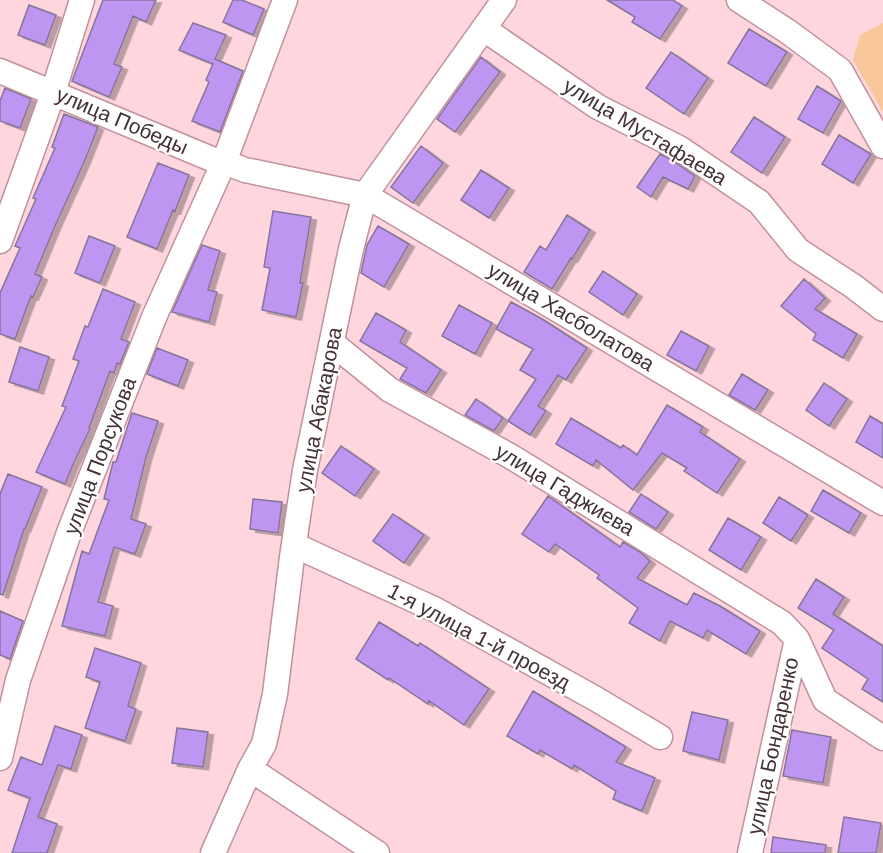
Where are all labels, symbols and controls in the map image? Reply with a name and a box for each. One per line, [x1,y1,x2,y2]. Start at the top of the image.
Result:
street label: улица Мустафаева [559,74,731,190]
street label: улица Победы [53,82,191,159]
street label: улица Хасболатова [484,258,659,376]
street label: улица Абакарова [291,325,346,495]
street label: улица Порсукова [59,374,140,538]
street label: улица Гаджиева [492,439,639,540]
street label: 1-я улица 1-й проезд [384,579,574,694]
street label: улица Бондаренко [742,655,803,837]

